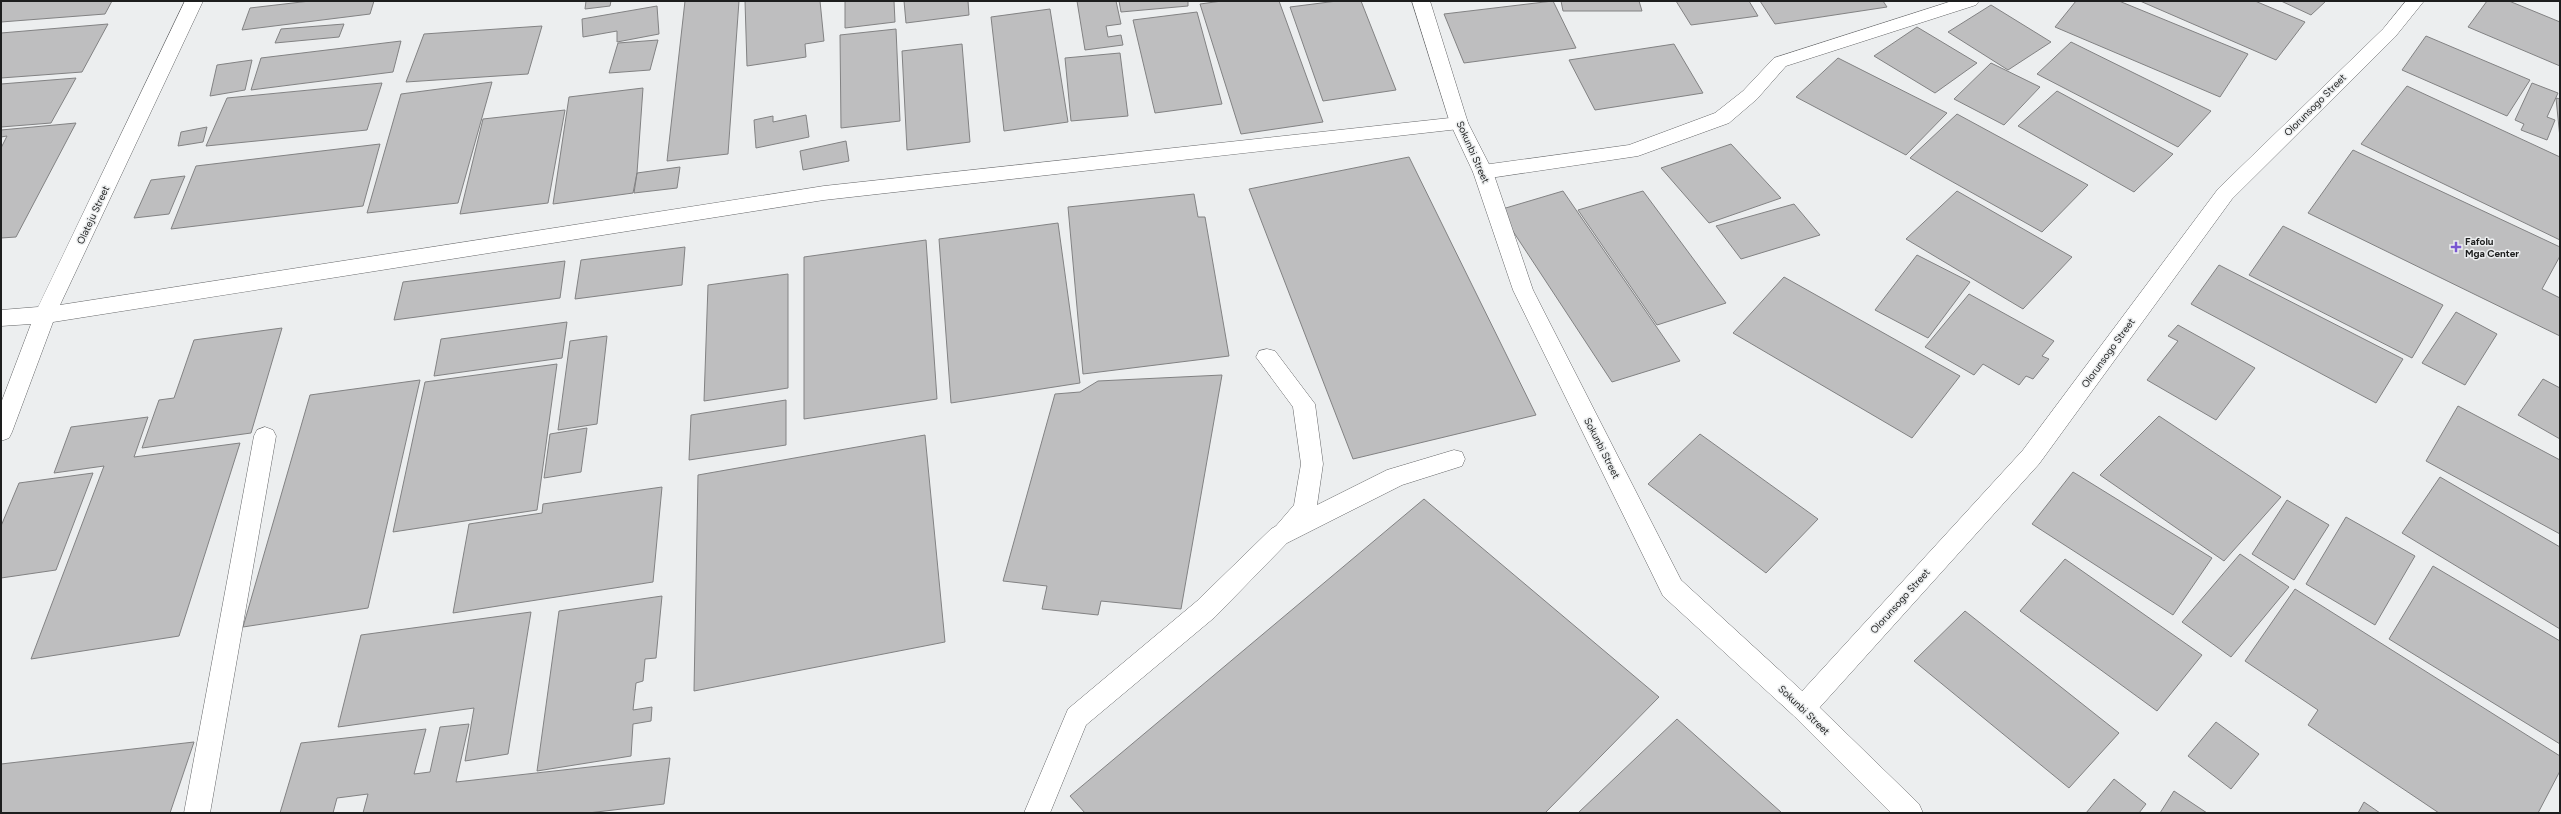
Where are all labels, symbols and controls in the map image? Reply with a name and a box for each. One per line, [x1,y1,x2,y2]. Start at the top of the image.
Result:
street label: Olorunsogo Street [2281,71,2349,139]
street label: Sokunbi Street [1454,119,1493,185]
street label: Olateju Street [74,183,112,246]
place label: Fafolu Mga Center [2465,235,2519,260]
marker: Fafolu Mga Center [2450,241,2462,253]
street label: Olorunsogo Street [2078,315,2138,390]
street label: Sokunbi Street [1581,415,1623,481]
street label: Olorunsogo Street [1867,566,1933,636]
street label: Sokunbi Street [1776,682,1833,738]

